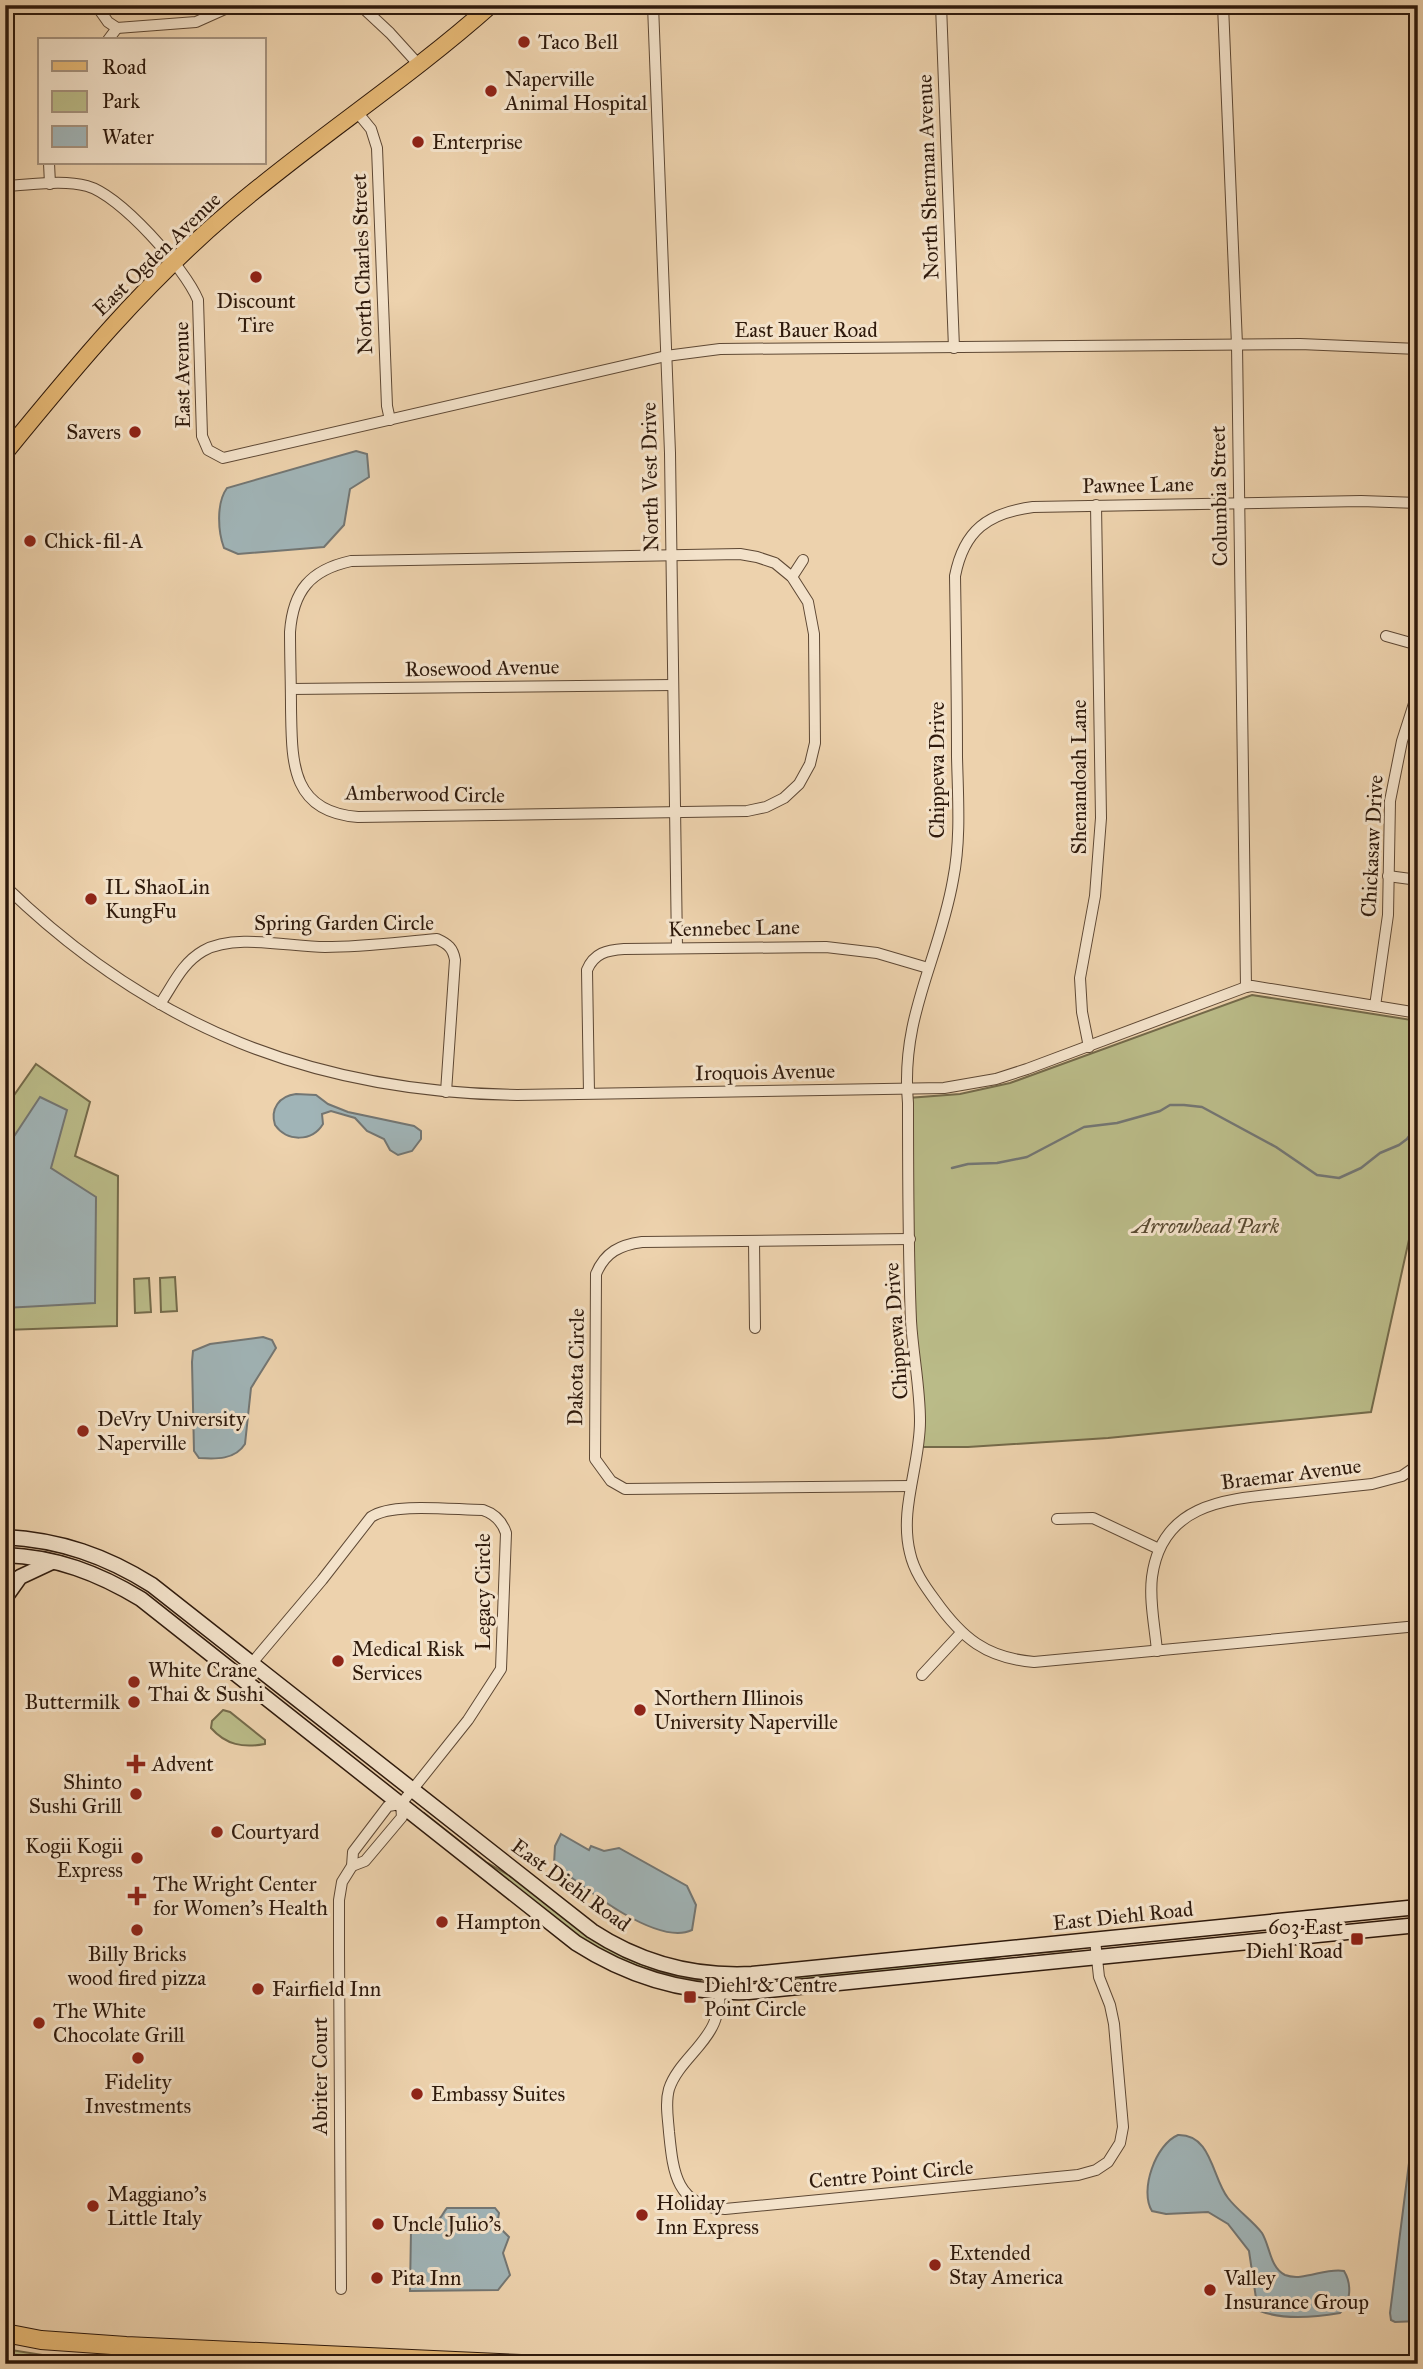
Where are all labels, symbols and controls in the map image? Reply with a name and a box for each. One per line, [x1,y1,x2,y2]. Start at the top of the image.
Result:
place label: Taco Bell [538,29,618,55]
marker: Taco Bell [516,34,532,50]
legend [38,38,266,164]
text: Road [102,54,147,80]
place label: Naperville Animal Hospital [504,66,648,116]
street label: North Sherman Avenue [911,74,945,280]
marker: Naperville Animal Hospital [483,83,499,99]
text: Park [102,88,140,114]
text: Water [102,124,154,150]
place label: Enterprise [432,129,523,155]
marker: Enterprise [410,134,426,150]
street label: North Charles Street [346,173,378,355]
street label: East Ogden Avenue [88,186,226,322]
marker: Discount Tire [248,269,264,285]
place label: Discount Tire [216,288,296,338]
street label: East Bauer Road [734,317,878,343]
street label: East Avenue [168,321,196,429]
street label: North Vest Drive [636,402,664,552]
place label: Savers [66,419,121,445]
marker: Savers [127,424,143,440]
street label: Columbia Street [1205,425,1233,567]
street label: Pawnee Lane [1082,471,1194,499]
place label: Chick-fil-A [44,528,144,554]
marker: Chick-fil-A [22,533,38,549]
street label: Rosewood Avenue [404,654,560,682]
street label: Shenandoah Lane [1066,699,1092,854]
street label: Chippewa Drive [924,701,950,839]
street label: Chickasaw Drive [1355,774,1389,918]
street label: Amberwood Circle [344,780,505,808]
place label: IL ShaoLin KungFu [105,874,210,924]
marker: IL ShaoLin KungFu [83,891,99,907]
street label: Spring Garden Circle [254,910,434,936]
street label: Kennebec Lane [668,914,800,942]
street label: Iroquois Avenue [695,1058,836,1086]
park label: Arrowhead Park [1131,1213,1280,1239]
street label: Chippewa Drive [878,1261,914,1400]
street label: Dakota Circle [562,1308,590,1426]
place label: DeVry University Naperville [97,1406,247,1456]
marker: DeVry University Naperville [75,1423,91,1439]
street label: Braemar Avenue [1219,1452,1363,1496]
street label: Legacy Circle [470,1533,496,1651]
place label: Medical Risk Services [352,1636,464,1686]
marker: Medical Risk Services [330,1653,346,1669]
place label: White Crane Thai & Sushi [148,1657,264,1707]
marker: White Crane Thai & Sushi [126,1674,142,1690]
place label: Northern Illinois University Naperville [654,1685,838,1735]
place label: Buttermilk [25,1689,120,1715]
marker: Buttermilk [126,1694,142,1710]
marker: Northern Illinois University Naperville [632,1702,648,1718]
place label: Advent [151,1751,214,1777]
marker: Advent [126,1754,146,1774]
place label: Shinto Sushi Grill [29,1769,122,1819]
marker: Shinto Sushi Grill [128,1786,144,1802]
place label: Courtyard [231,1819,320,1845]
marker: Courtyard [209,1824,225,1840]
place label: Kogii Kogii Express [25,1833,123,1883]
street label: East Diehl Road [506,1833,636,1937]
marker: Kogii Kogii Express [129,1850,145,1866]
place label: The Wright Center for Women's Health [153,1871,328,1921]
marker: The Wright Center for Women's Health [127,1886,147,1906]
street label: East Diehl Road [1051,1896,1195,1936]
place label: Hampton [456,1909,541,1935]
marker: Hampton [434,1914,450,1930]
place label: 603 East Diehl Road [1245,1914,1344,1964]
marker: Billy Bricks wood fired pizza [129,1922,145,1938]
marker: 603 East Diehl Road [1349,1931,1365,1947]
place label: Billy Bricks wood fired pizza [68,1941,206,1991]
place label: Diehl & Centre Point Circle [704,1972,838,2022]
place label: Fairfield Inn [272,1976,381,2002]
marker: Fairfield Inn [250,1981,266,1997]
marker: Diehl & Centre Point Circle [682,1989,698,2005]
place label: The White Chocolate Grill [53,1998,185,2048]
marker: The White Chocolate Grill [31,2015,47,2031]
street label: Abriter Court [307,2016,333,2136]
marker: Fidelity Investments [130,2050,146,2066]
place label: Fidelity Investments [85,2069,191,2119]
place label: Embassy Suites [431,2081,565,2107]
marker: Embassy Suites [409,2086,425,2102]
street label: Centre Point Circle [808,2154,975,2194]
place label: Maggiano's Little Italy [107,2181,207,2231]
place label: Holiday Inn Express [656,2190,759,2240]
marker: Maggiano's Little Italy [85,2198,101,2214]
marker: Holiday Inn Express [634,2207,650,2223]
place label: Uncle Julio’s [392,2211,501,2237]
marker: Uncle Julio’s [370,2216,386,2232]
place label: Extended Stay America [949,2240,1063,2290]
marker: Extended Stay America [927,2257,943,2273]
place label: Pita Inn [391,2265,461,2291]
place label: Valley Insurance Group [1223,2265,1369,2315]
marker: Pita Inn [369,2270,385,2286]
marker: Valley Insurance Group [1202,2282,1218,2298]

